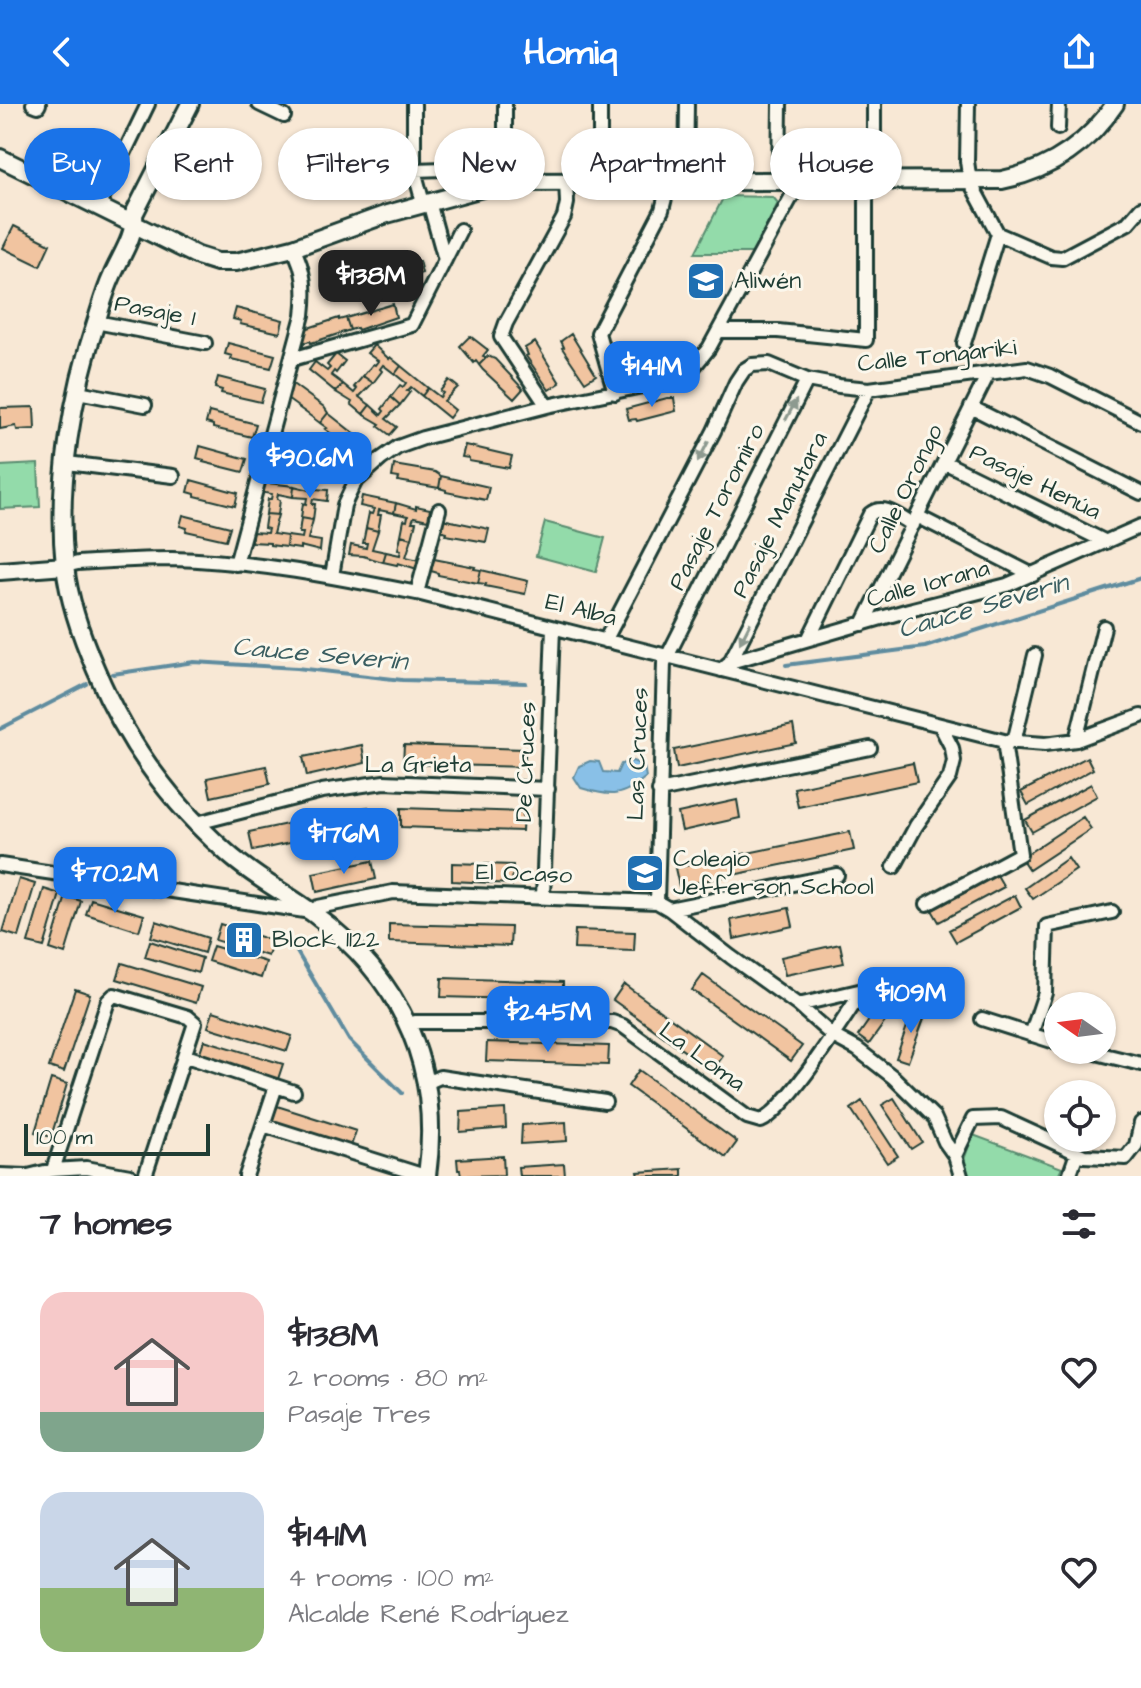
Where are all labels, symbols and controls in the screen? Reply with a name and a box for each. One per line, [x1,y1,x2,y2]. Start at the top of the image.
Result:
text: Homiq [523,27,618,78]
icon: back [40,30,84,74]
icon: share [1057,30,1101,74]
chip: Buy [24,128,130,200]
chip: Rent [146,128,262,200]
chip: Filters [278,128,418,200]
chip: New [434,128,545,200]
chip: Apartment [561,128,754,200]
chip: House [770,128,902,200]
pin: $138M [315,250,427,318]
text: $138M [336,258,406,294]
school or university icon: Aliwén [685,260,727,302]
place label: Aliwén [734,264,801,298]
street label: Pasaje 1 [112,287,198,335]
street label: Calle Tongariki [856,331,1019,382]
pin: $141M [596,341,708,409]
text: $141M [622,349,682,385]
one-way arrow [785,399,798,422]
street label: Pasaje Toromiro [660,417,774,596]
street label: Calle Orongo [860,418,953,560]
street label: Pasaje Manutara [723,426,837,604]
pin: $90.6M [245,432,375,500]
street label: Pasaje Henúa [963,435,1107,529]
text: $90.6M [266,440,354,476]
one-way arrow [696,441,709,464]
street label: Calle Iorana [863,551,993,617]
water label: Cauce Severin [894,564,1074,647]
street label: El Alba [542,585,620,635]
one-way arrow [738,621,751,644]
water label: Cauce Severin [231,628,411,680]
street label: Las Cruces [619,687,657,821]
street label: De Cruces [507,701,545,823]
street label: La Grieta [365,748,471,782]
pin: $176M [288,808,400,876]
text: $176M [308,816,380,852]
place label: Colegio Jefferson School [673,842,874,904]
pin: $70.2M [50,847,180,915]
school or university icon: Colegio Jefferson School [624,852,666,894]
text: $70.2M [72,855,158,891]
street label: El Ocaso [475,855,573,893]
building icon: Block 1122 [223,919,265,961]
place label: Block 1122 [272,923,380,957]
pin: $109M [855,967,967,1035]
text: $109M [876,975,946,1011]
pin: $245M [492,986,604,1054]
north arrow [1044,992,1116,1064]
map controls [1044,992,1116,1152]
text: $245M [505,994,591,1030]
street label: La Loma [652,1014,752,1100]
button: locate [1044,1080,1116,1152]
scale bar [24,1120,210,1156]
text: 100 m [36,1122,93,1153]
text: 7 homes [40,1200,172,1248]
icon: filters [1057,1202,1101,1246]
text: $138M [288,1312,379,1360]
icon: home [104,1324,200,1420]
icon: heart [1057,1350,1101,1394]
text: 2 rooms · 80 m² [288,1360,488,1396]
text: Pasaje Tres [288,1396,431,1432]
text: $141M [288,1512,367,1560]
icon: home [104,1524,200,1620]
icon: heart [1057,1550,1101,1594]
text: 4 rooms · 100 m² [288,1560,494,1596]
text: Alcalde René Rodríguez [288,1596,569,1632]

